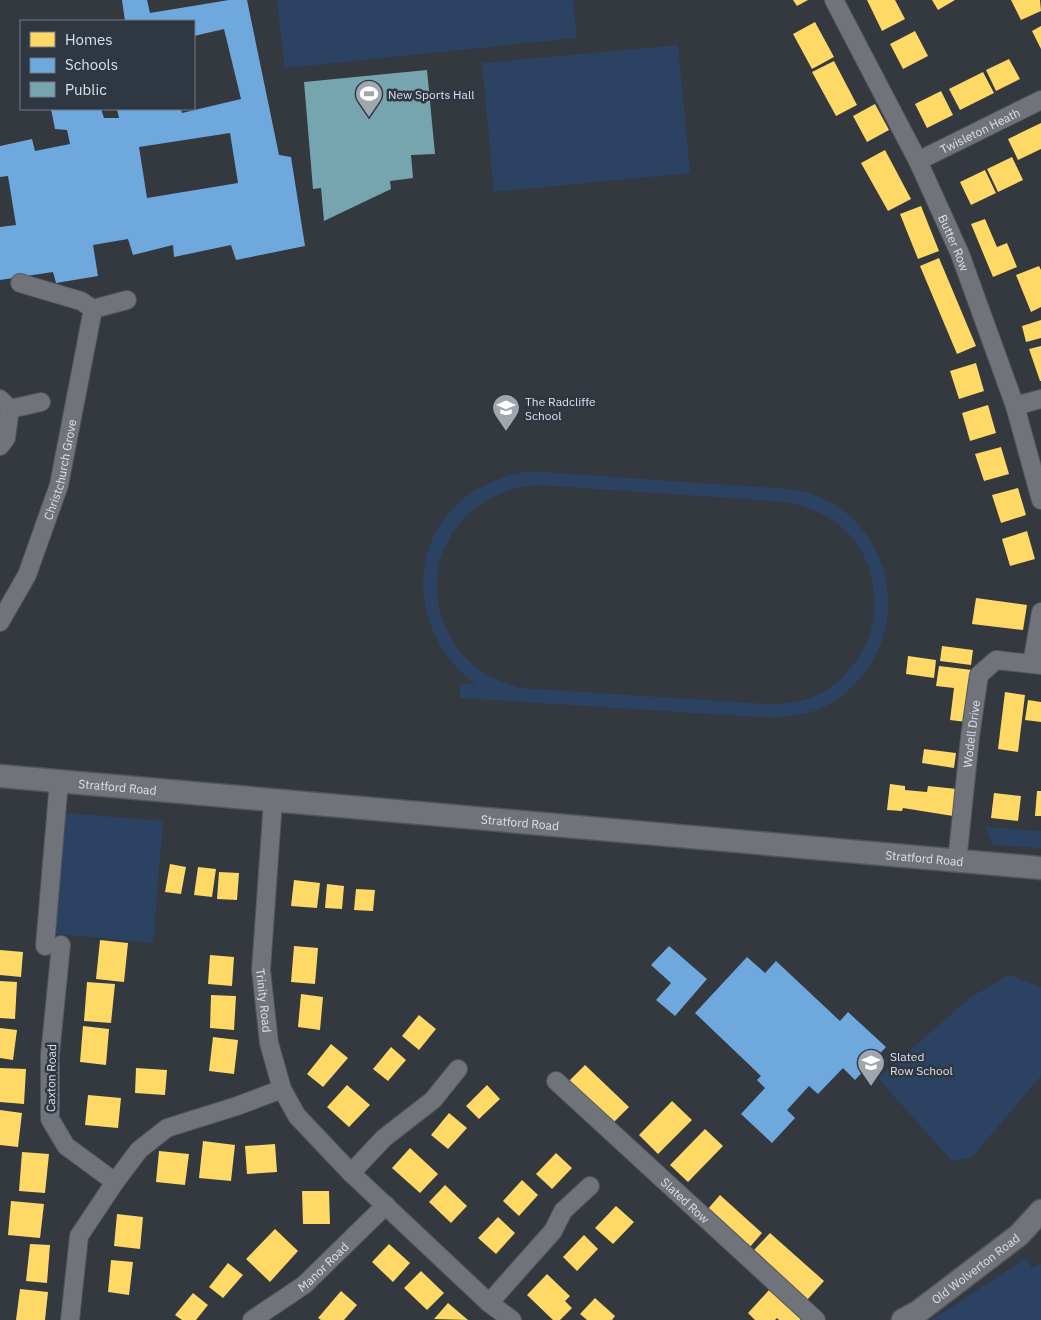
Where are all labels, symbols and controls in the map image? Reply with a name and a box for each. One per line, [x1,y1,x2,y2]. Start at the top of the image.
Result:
legend [20,20,195,110]
text: Homes [65,30,113,49]
text: Schools [65,55,118,74]
sports icon: New Sports Hall [354,79,384,118]
text: Public [65,80,107,99]
place label: New Sports Hall [388,87,474,102]
street label: Twisleton Heath [937,104,1022,156]
street label: Butter Row [936,212,973,273]
school or university icon: The Radcliffe School [491,393,521,432]
place label: The Radcliffe School [525,394,596,423]
street label: Christchurch Grove [40,418,79,522]
street label: Wodell Drive [959,699,983,768]
street label: Stratford Road [78,775,157,797]
street label: Stratford Road [480,811,560,833]
street label: Stratford Road [885,847,964,869]
street label: Trinity Road [253,968,275,1033]
street label: Caxton Road [43,1044,59,1112]
school or university icon: Slated Row School [856,1048,886,1087]
place label: Slated Row School [890,1049,953,1078]
street label: Slated Row [658,1174,713,1226]
street label: Old Wolverton Road [928,1230,1022,1307]
street label: Manor Road [295,1239,351,1295]

